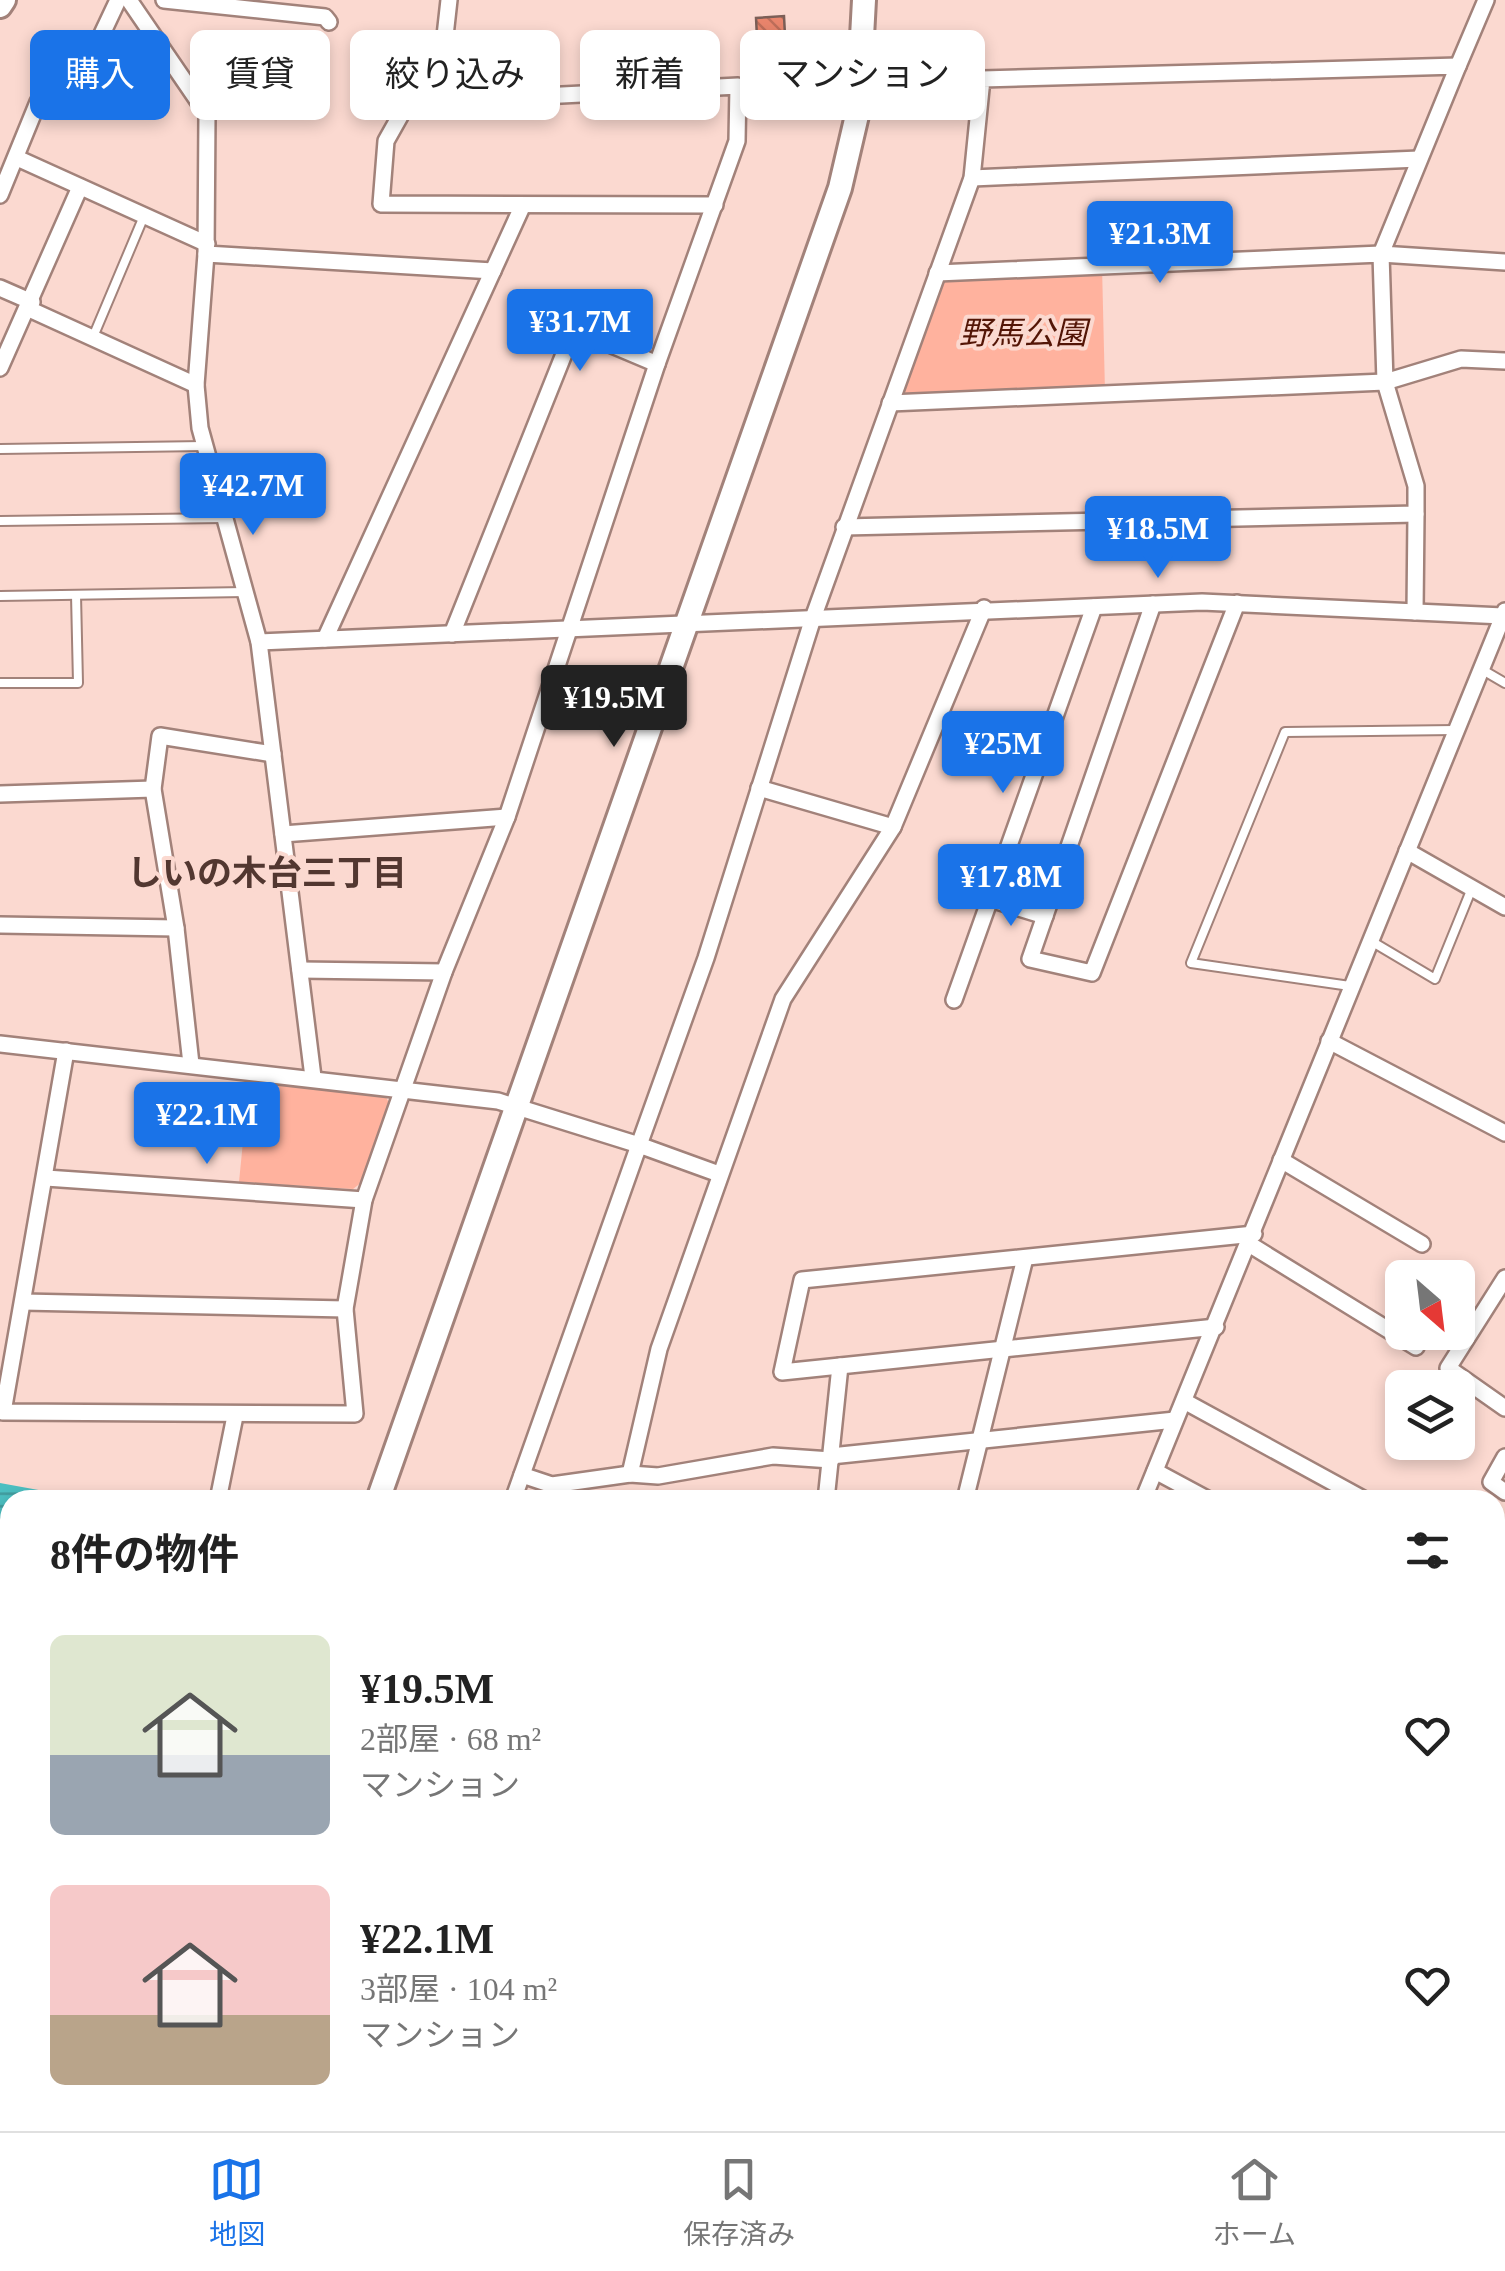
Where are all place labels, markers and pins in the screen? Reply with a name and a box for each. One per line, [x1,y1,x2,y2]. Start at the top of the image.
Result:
pin: ¥21.3M [1079,201,1241,286]
pin: ¥31.7M [499,289,661,374]
pin: ¥42.7M [172,453,334,538]
pin: ¥18.5M [1077,496,1239,581]
pin: ¥19.5M [533,665,695,750]
pin: ¥25M [944,711,1062,796]
pin: ¥17.8M [930,844,1092,929]
pin: ¥22.1M [126,1082,288,1167]

